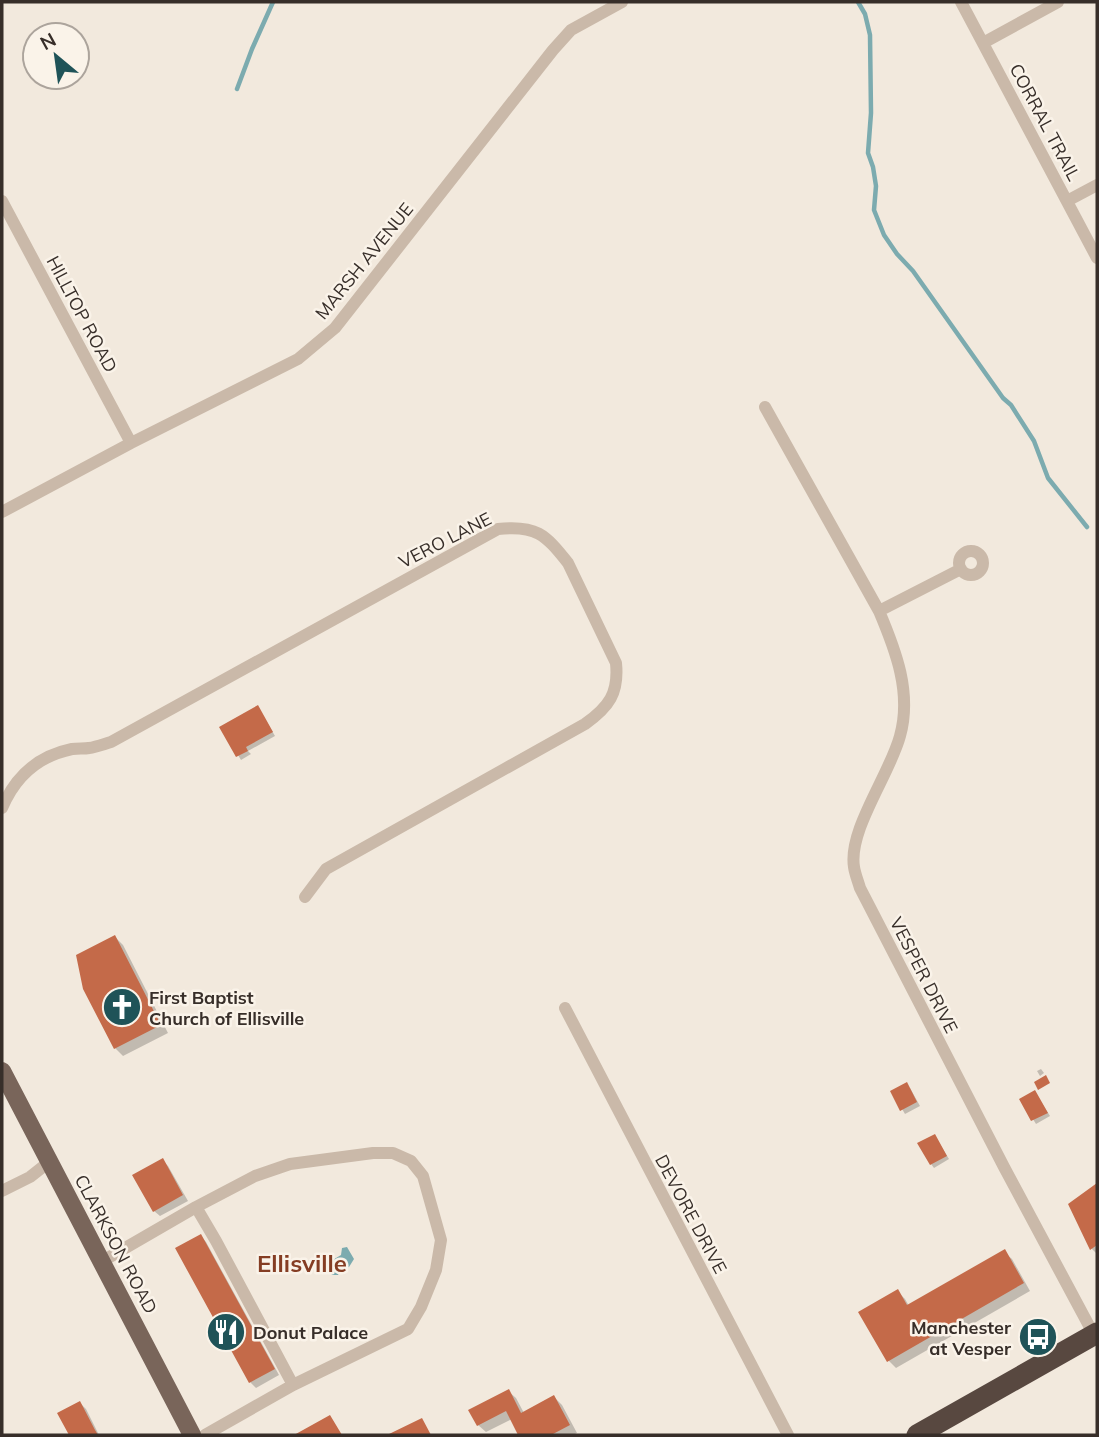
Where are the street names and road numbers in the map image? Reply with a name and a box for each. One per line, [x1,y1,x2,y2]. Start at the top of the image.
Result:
street label: CORRAL TRAIL [1005,60,1086,185]
street label: MARSH AVENUE [310,198,418,324]
street label: HILLTOP ROAD [42,252,122,376]
street label: VERO LANE [395,507,495,573]
street label: VESPER DRIVE [885,913,963,1037]
street label: DEVORE DRIVE [650,1151,732,1277]
street label: CLARKSON ROAD [70,1170,162,1318]

